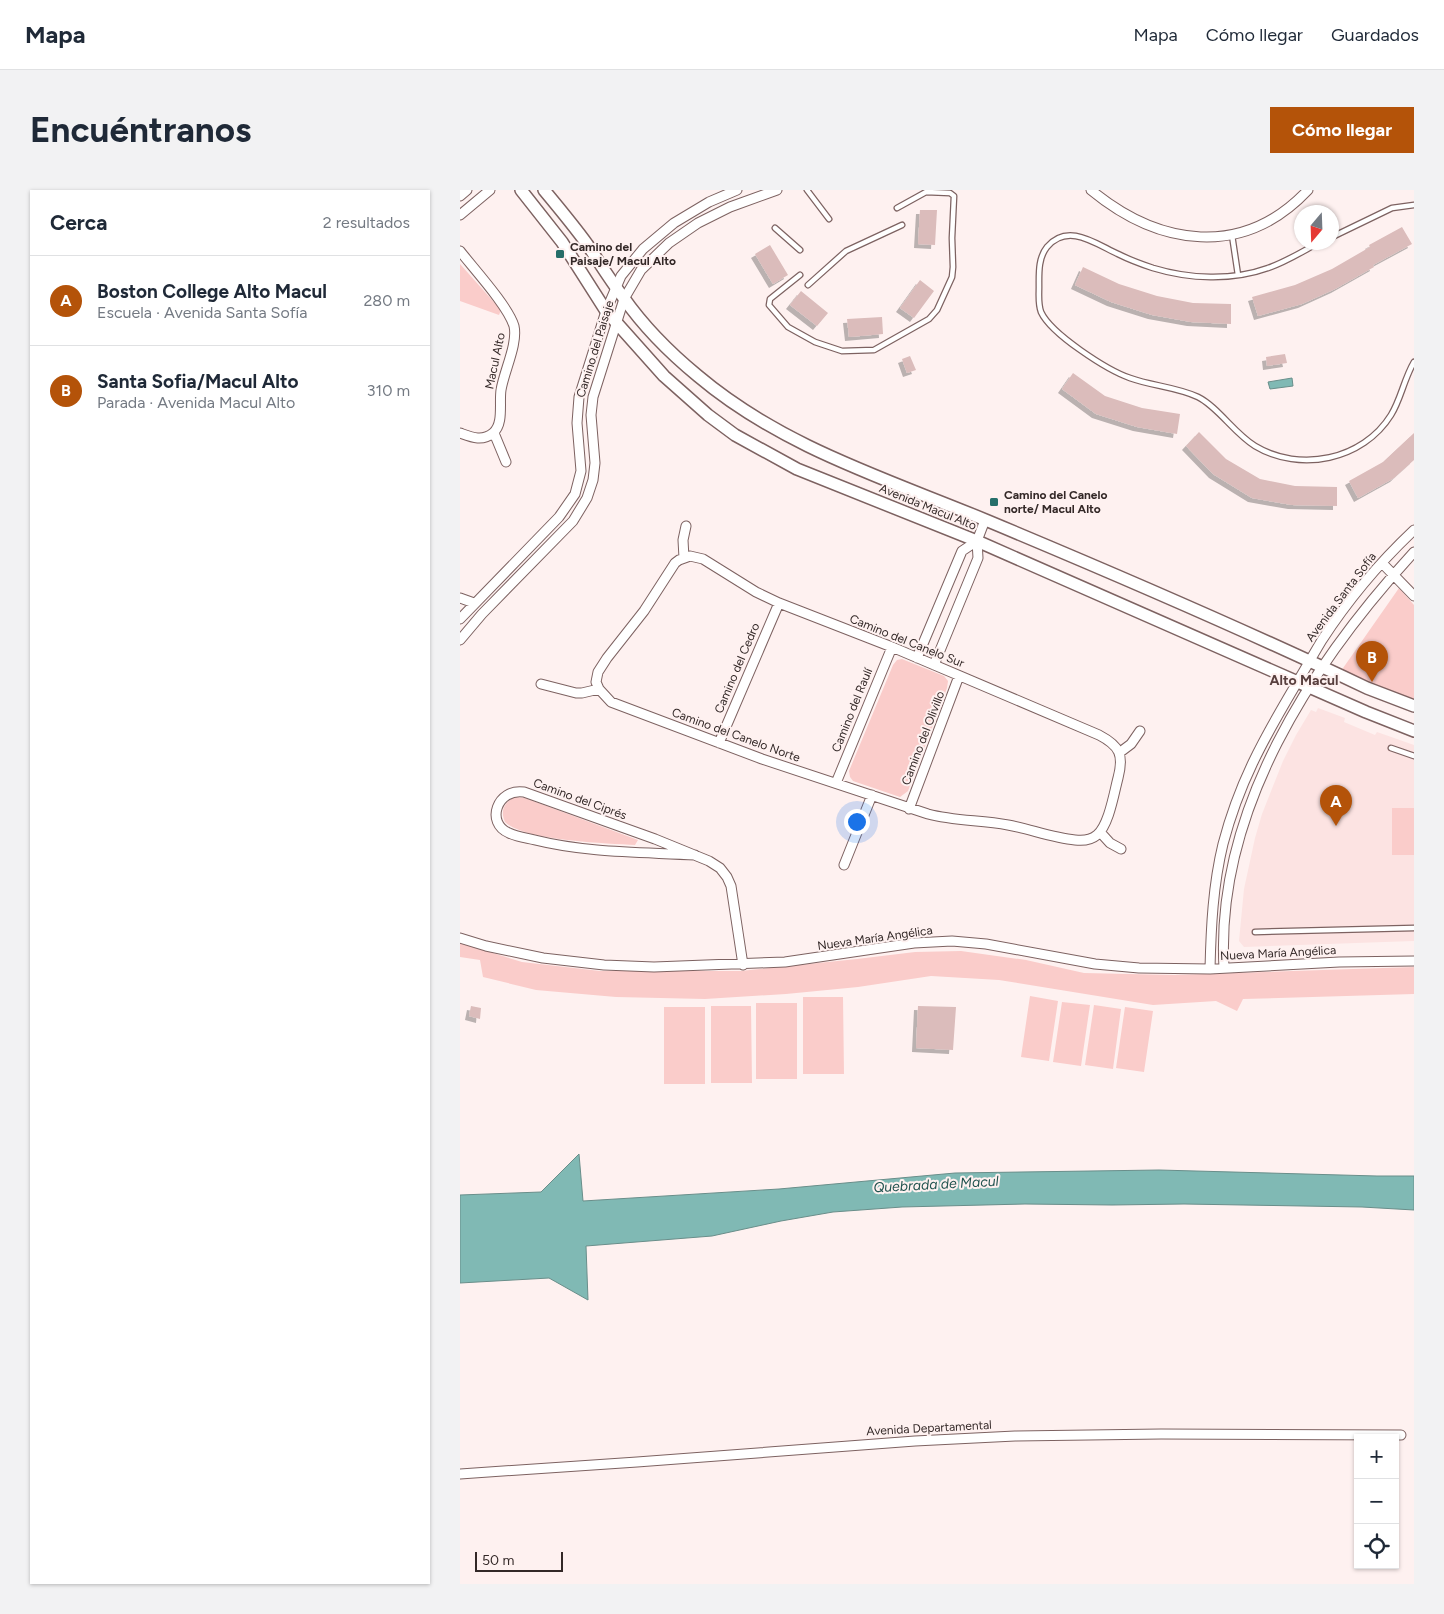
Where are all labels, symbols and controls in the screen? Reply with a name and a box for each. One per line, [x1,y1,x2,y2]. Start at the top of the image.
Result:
text: Mapa [25,20,86,49]
text: Mapa [1133,24,1178,46]
text: Cómo llegar [1206,24,1303,46]
text: Guardados [1331,24,1419,46]
button: Cómo llegar [1270,107,1414,153]
text: Encuéntranos [30,109,251,151]
north arrow [1294,205,1339,250]
text: Cerca [50,210,107,235]
text: 2 resultados [323,213,410,232]
place label: Camino del Paisaje/ Macul Alto [570,240,676,268]
marker: Camino del Paisaje/ Macul Alto [554,248,566,260]
text: Boston College Alto Macul [97,280,327,303]
text: A [60,291,72,310]
text: 280 m [363,291,410,310]
street label: Camino del Paisaje [574,298,617,399]
text: Escuela · Avenida Santa Sofía [97,303,307,322]
street label: Macul Alto [482,331,508,390]
text: Santa Sofia/Macul Alto [97,370,298,393]
text: B [61,381,71,400]
text: 310 m [367,381,410,400]
text: Parada · Avenida Macul Alto [97,393,295,412]
street label: Avenida Macul Alto [877,481,979,533]
place label: Camino del Canelo norte/ Macul Alto [1004,488,1107,516]
marker: Camino del Canelo norte/ Macul Alto [988,496,1000,508]
street label: Avenida Santa Sofía [1303,550,1379,644]
street label: Camino del Canelo Sur [848,612,966,670]
street label: Camino del Cedro [712,621,762,715]
pin: B [1356,641,1388,682]
street label: Camino del Raulí [829,665,876,754]
district label: Alto Macul [1270,672,1338,689]
street label: Camino del Olivillo [899,689,947,787]
street label: Camino del Canelo Norte [670,705,802,765]
street label: Camino del Ciprés [531,776,629,823]
pin: A [1320,785,1352,826]
your location [844,809,870,835]
street label: Nueva María Angélica [816,923,934,953]
street label: Nueva María Angélica [1220,943,1336,963]
water label: Quebrada de Macul [873,1173,1000,1196]
street label: Avenida Departamental [866,1418,992,1438]
map controls [1354,1434,1399,1569]
button: + [1354,1434,1399,1479]
button: − [1354,1479,1399,1524]
button: locate [1354,1524,1399,1569]
scale bar [475,1549,562,1572]
text: 50 m [482,1552,514,1569]

